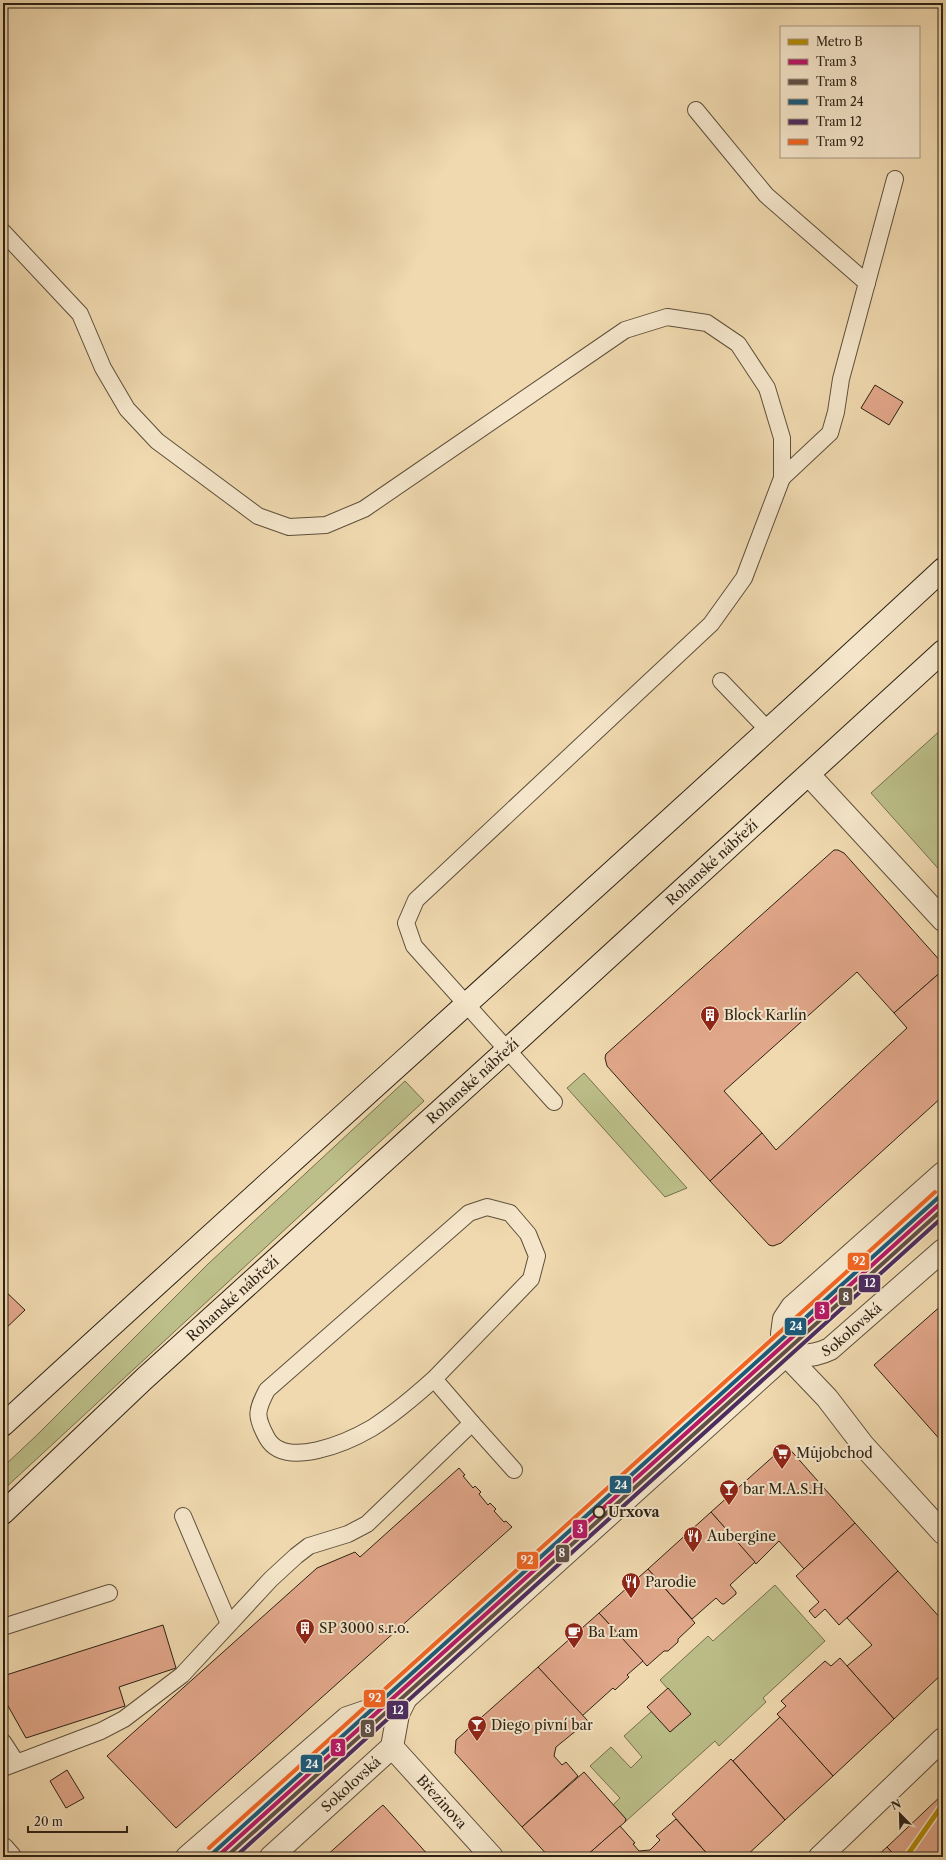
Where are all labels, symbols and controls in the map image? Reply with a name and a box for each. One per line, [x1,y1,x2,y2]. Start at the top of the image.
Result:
legend [780,26,920,158]
text: Metro B [816,34,863,49]
text: Tram 3 [816,54,857,69]
text: Tram 8 [816,74,857,89]
text: Tram 24 [816,94,864,109]
text: Tram 12 [816,114,862,129]
text: Tram 92 [816,134,864,149]
street label: Rohanské nábřeží [662,816,762,909]
building icon: Block Karlín [699,1004,721,1032]
place label: Block Karlín [724,1006,807,1024]
street label: Rohanské nábřeží [423,1035,523,1128]
street label: Rohanské nábřeží [183,1252,282,1345]
line badge: 92 [847,1252,870,1271]
text: 92 [852,1254,866,1268]
line badge: 12 [858,1274,881,1293]
text: 12 [864,1276,876,1290]
line badge: 8 [838,1287,853,1306]
text: 8 [843,1290,850,1304]
street label: Sokolovská [819,1298,886,1361]
line badge: 3 [814,1301,830,1320]
text: 3 [819,1303,825,1317]
line badge: 24 [784,1317,807,1336]
text: 24 [789,1319,803,1333]
supermarket icon: Můjobchod [771,1442,793,1470]
place label: Můjobchod [796,1444,873,1462]
line badge: 24 [609,1475,632,1494]
text: 24 [614,1478,628,1492]
bar icon: bar M.A.S.H [718,1478,740,1506]
place label: bar M.A.S.H [743,1480,824,1498]
place label: Urxova [608,1503,660,1521]
marker: Urxova [592,1505,606,1519]
line badge: 3 [572,1519,588,1539]
text: 3 [577,1522,583,1536]
restaurant icon: Aubergine [682,1525,704,1553]
place label: Aubergine [706,1527,776,1545]
line badge: 8 [555,1544,570,1563]
text: 8 [559,1546,566,1560]
line badge: 92 [516,1551,539,1570]
text: 92 [520,1553,534,1567]
restaurant icon: Parodie [620,1571,642,1599]
place label: Parodie [645,1573,697,1591]
building icon: SP 3000 s.r.o. [294,1617,316,1645]
place label: SP 3000 s.r.o. [319,1619,409,1637]
cafe icon: Ba Lam [563,1621,585,1649]
place label: Ba Lam [588,1623,638,1641]
line badge: 92 [363,1689,386,1708]
text: 92 [368,1691,382,1705]
line badge: 12 [386,1700,409,1720]
text: 12 [392,1703,404,1717]
bar icon: Diego pivní bar [466,1714,488,1742]
place label: Diego pivní bar [491,1716,593,1734]
line badge: 8 [360,1719,375,1738]
text: 8 [365,1722,372,1736]
line badge: 3 [330,1738,346,1757]
text: 3 [335,1741,341,1755]
street label: Sokolovská [317,1752,385,1816]
line badge: 24 [300,1754,323,1773]
text: 24 [305,1757,319,1771]
street label: Březinova [413,1771,471,1833]
north arrow [880,1794,920,1834]
text: N [889,1796,904,1813]
scale bar [28,1808,127,1834]
text: 20 m [34,1814,63,1829]

